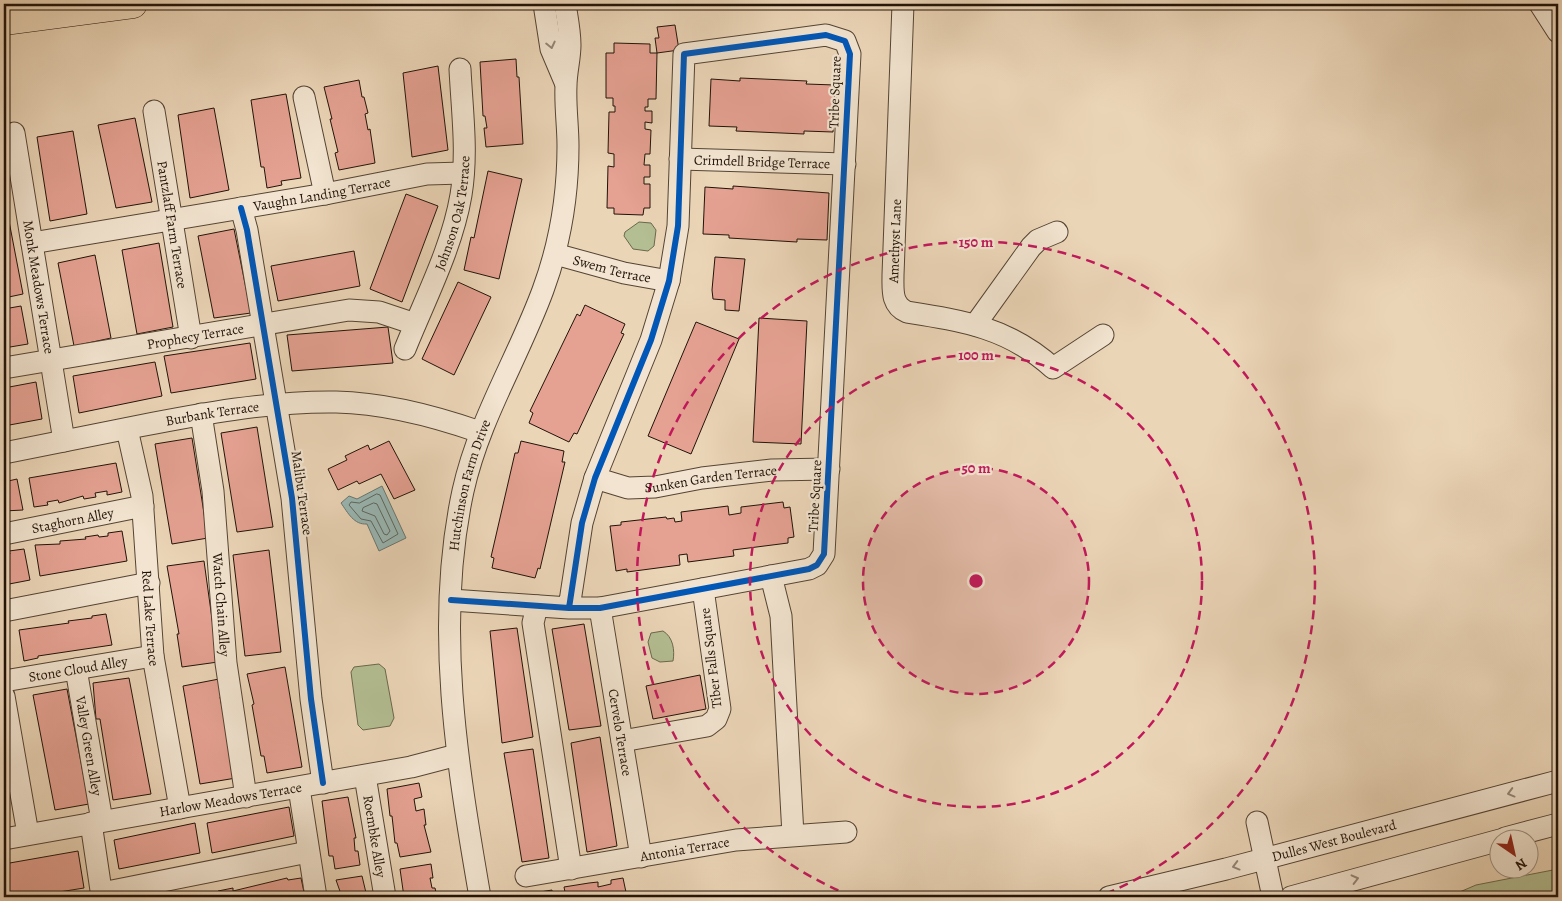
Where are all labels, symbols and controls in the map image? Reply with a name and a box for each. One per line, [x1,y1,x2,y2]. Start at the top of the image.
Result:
one-way arrow [545,41,556,50]
street label: Tribe Square [824,55,846,129]
street label: Crimdell Bridge Terrace [694,150,830,173]
street label: Johnson Oak Terrace [430,155,474,273]
street label: Pantzlaff Farm Terrace [153,159,192,290]
street label: Vaughn Landing Terrace [251,172,392,216]
street label: Amethyst Lane [884,198,906,285]
street label: Monk Meadows Terrace [19,219,59,355]
text: 150 m [959,232,994,252]
street label: Swem Terrace [571,250,653,287]
street label: Prophecy Terrace [145,318,245,353]
text: 100 m [958,345,994,365]
street label: Burbank Terrace [164,397,260,430]
street label: Hutchinson Farm Drive [444,416,495,552]
street label: Malibu Terrace [287,449,317,537]
text: 50 m [961,458,991,478]
street label: Tribe Square [804,459,826,533]
street label: Sunken Garden Terrace [644,460,777,497]
street label: Staghorn Alley [30,503,116,538]
street label: Watch Chain Alley [208,551,235,658]
street label: Red Lake Terrace [138,569,164,668]
centre of rings [967,572,985,590]
street label: Tiber Falls Square [695,607,727,709]
street label: Stone Cloud Alley [27,651,130,686]
street label: Cervelo Terrace [604,687,637,777]
street label: Valley Green Alley [71,694,107,798]
street label: Harlow Meadows Terrace [158,777,303,821]
one-way arrow [1508,788,1516,798]
street label: Roembke Alley [359,794,391,880]
street label: Dulles West Boulevard [1270,815,1399,866]
north arrow [1490,828,1540,878]
street label: Antonia Terrace [638,832,731,866]
text: N [1511,854,1531,875]
one-way arrow [1232,861,1240,871]
one-way arrow [1350,874,1359,885]

